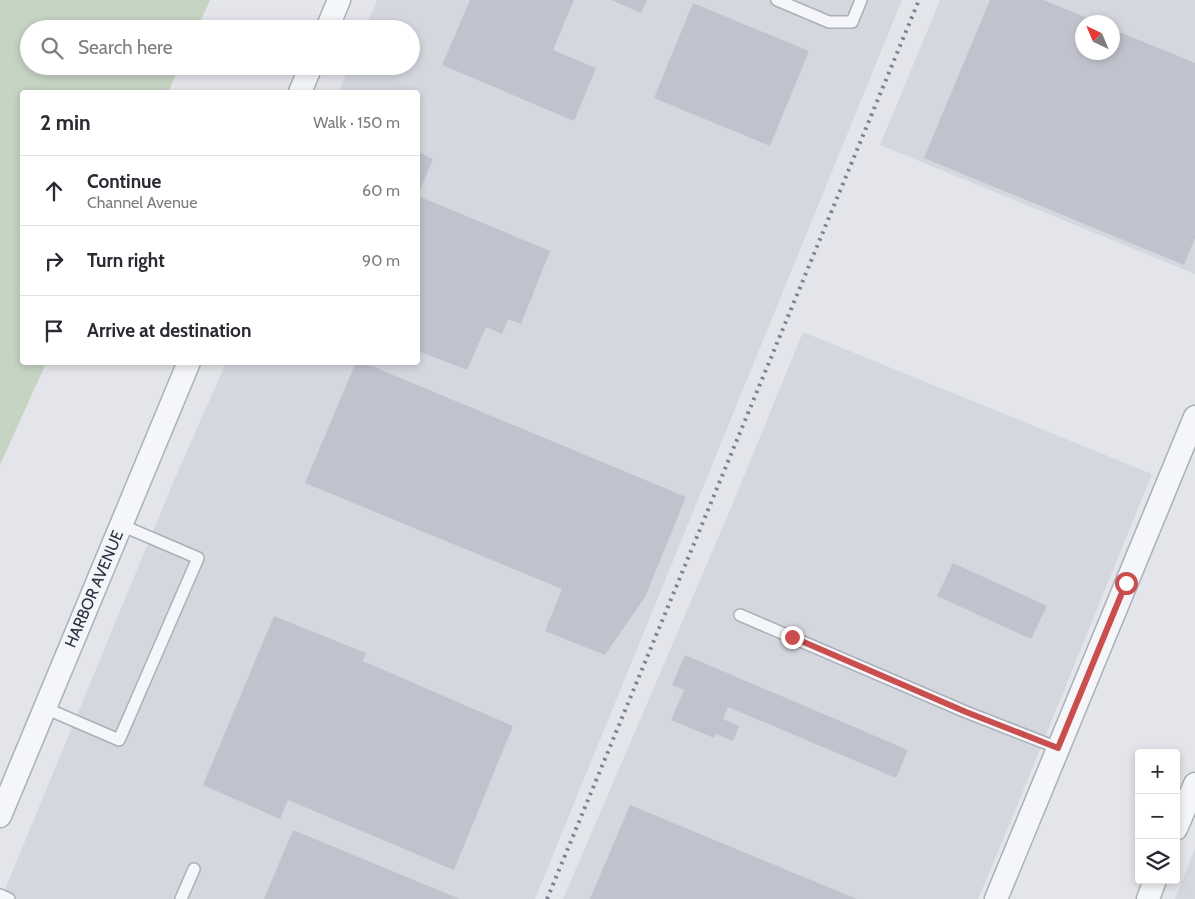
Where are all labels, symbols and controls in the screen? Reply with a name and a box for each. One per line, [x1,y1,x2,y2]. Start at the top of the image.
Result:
north arrow [1075,15,1120,60]
search box [20,20,420,75]
icon: search [38,34,66,62]
text: Search here [78,36,172,59]
text: 2 min [40,110,91,135]
text: Walk · 150 m [313,113,400,132]
text: Continue [87,170,161,193]
icon: ahead [40,177,68,205]
text: 60 m [362,181,400,200]
text: Channel Avenue [87,193,197,212]
icon: right [40,247,68,275]
text: Turn right [87,249,165,272]
text: 90 m [362,251,400,270]
icon: arrive [40,317,68,345]
text: Arrive at destination [87,319,251,342]
street label: HARBOR AVENUE [61,527,127,650]
route start [1115,572,1138,595]
route end [781,626,804,649]
map controls [1135,749,1180,884]
button: + [1135,749,1180,794]
button: − [1135,794,1180,839]
button: layers [1135,839,1180,884]

